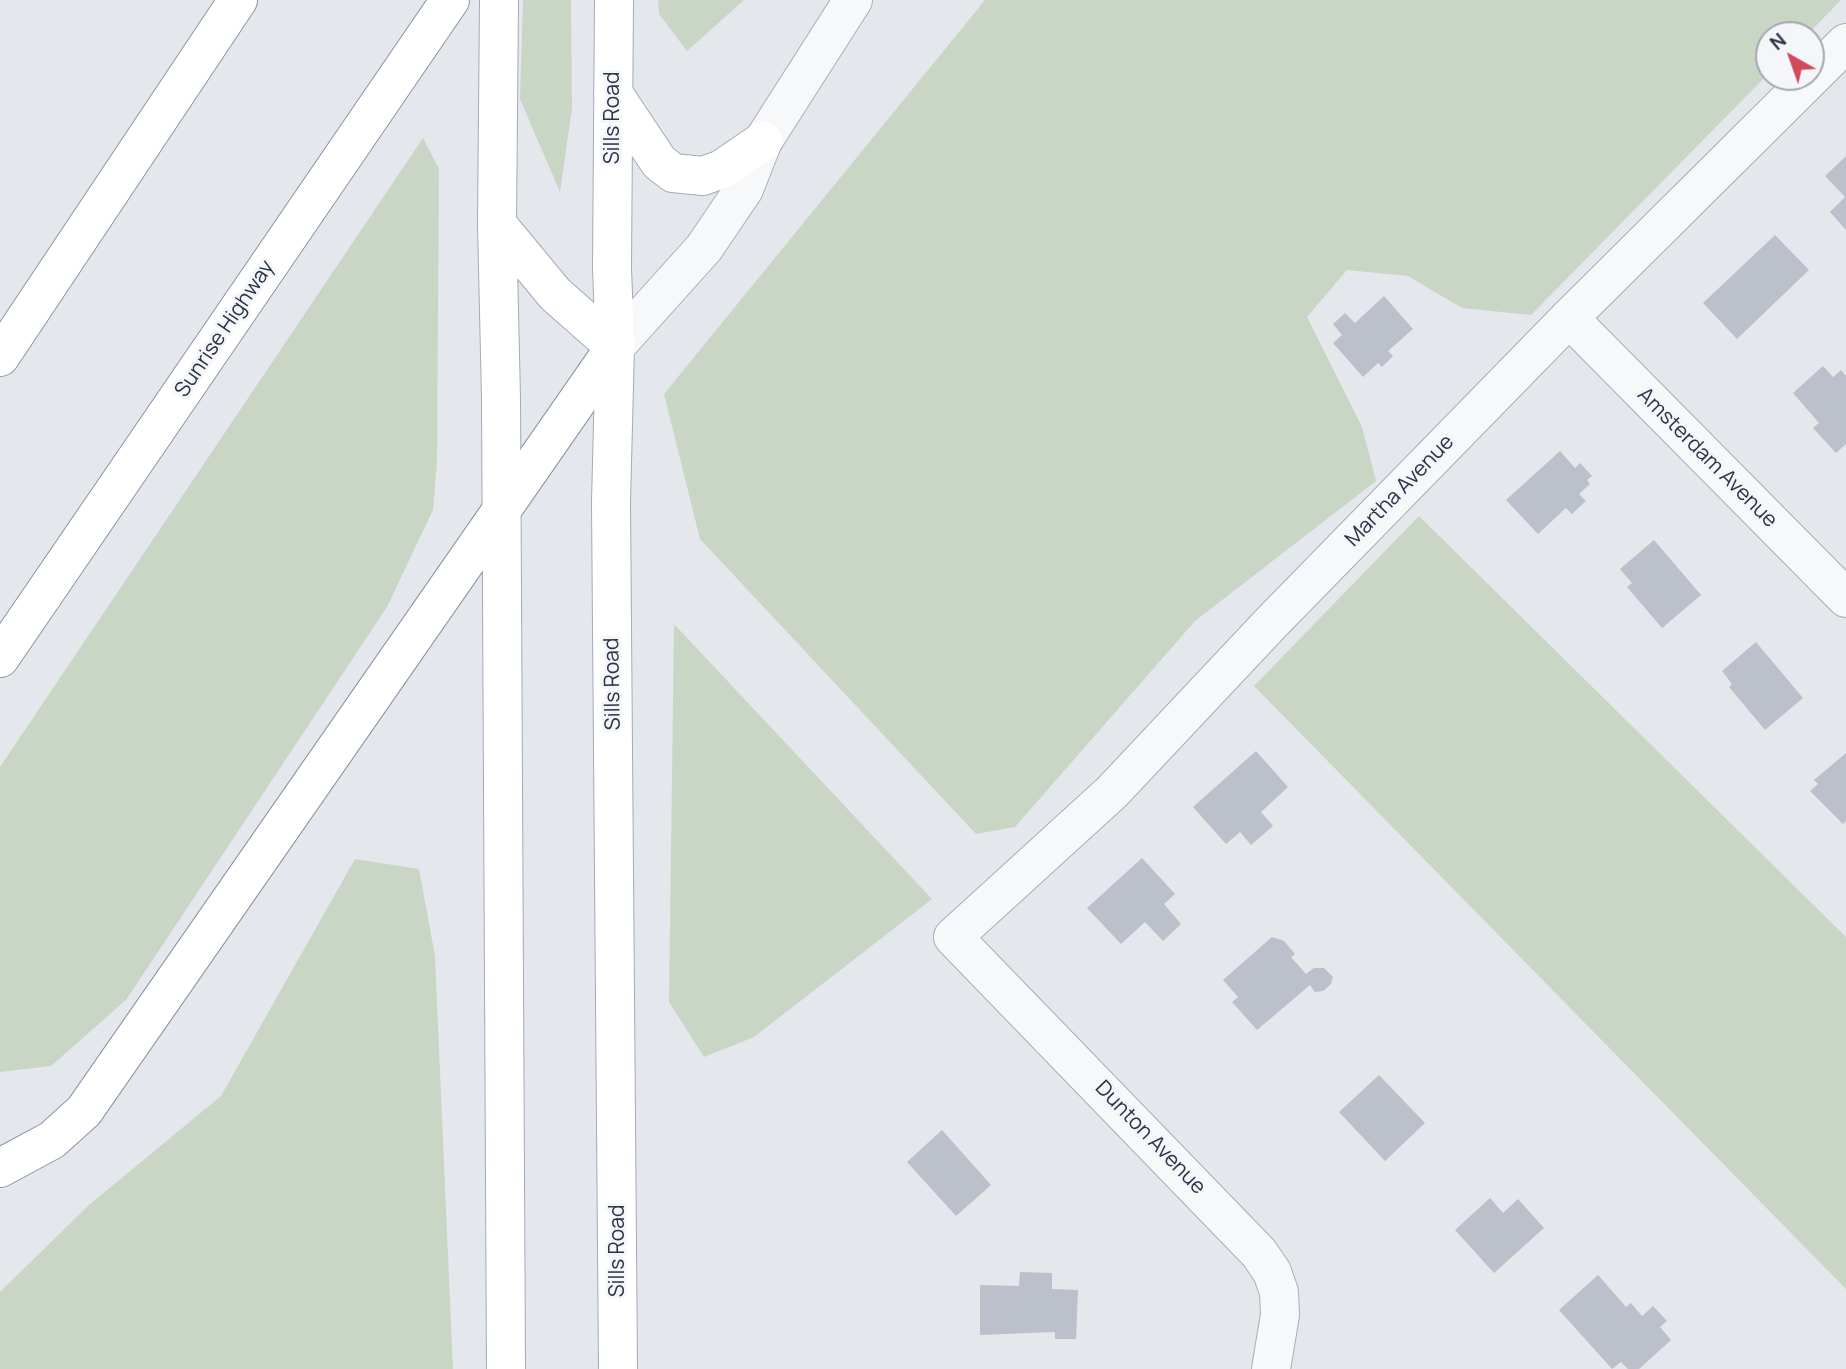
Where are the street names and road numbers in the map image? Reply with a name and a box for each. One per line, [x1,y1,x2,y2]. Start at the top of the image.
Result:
street label: Sills Road [600,72,626,164]
street label: Sunrise Highway [170,256,280,402]
street label: Amsterdam Avenue [1632,383,1782,533]
street label: Martha Avenue [1340,430,1460,552]
street label: Sills Road [600,637,626,731]
street label: Dunton Avenue [1090,1076,1210,1200]
street label: Sills Road [605,1205,631,1297]

